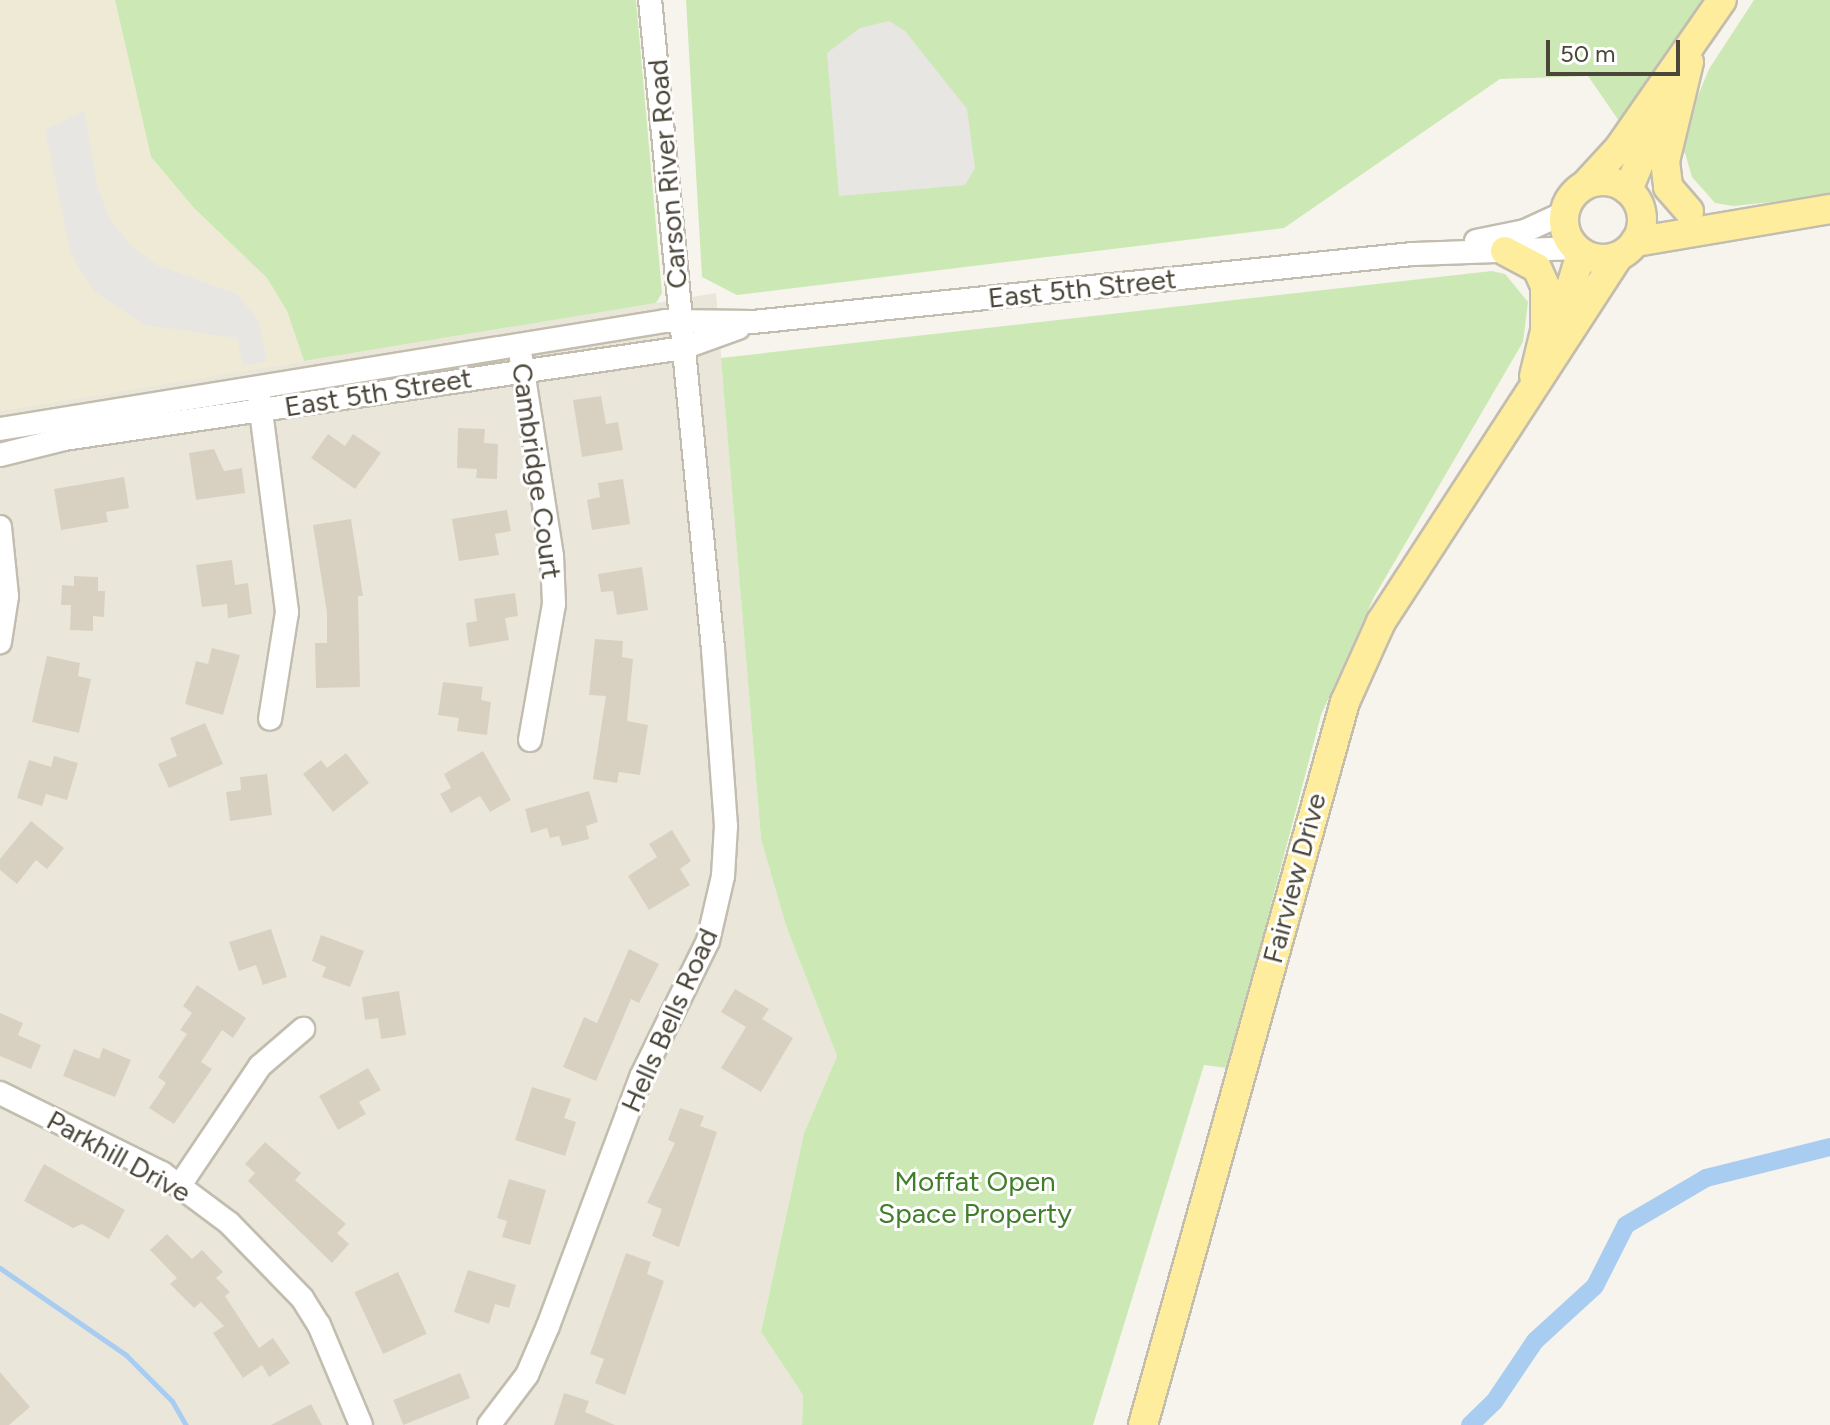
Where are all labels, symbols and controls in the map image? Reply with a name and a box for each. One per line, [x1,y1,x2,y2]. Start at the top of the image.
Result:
scale bar [1550,24,1684,74]
text: 50 m [1560,39,1616,68]
street label: Carson River Road [640,58,694,290]
street label: East 5th Street [986,261,1178,315]
street label: East 5th Street [282,361,474,423]
street label: Cambridge Court [505,361,569,581]
street label: Fairview Drive [1255,789,1333,967]
street label: Hells Bells Road [613,923,725,1117]
street label: Parkhill Drive [41,1103,197,1209]
park label: Moffat Open Space Property [878,1164,1072,1230]

